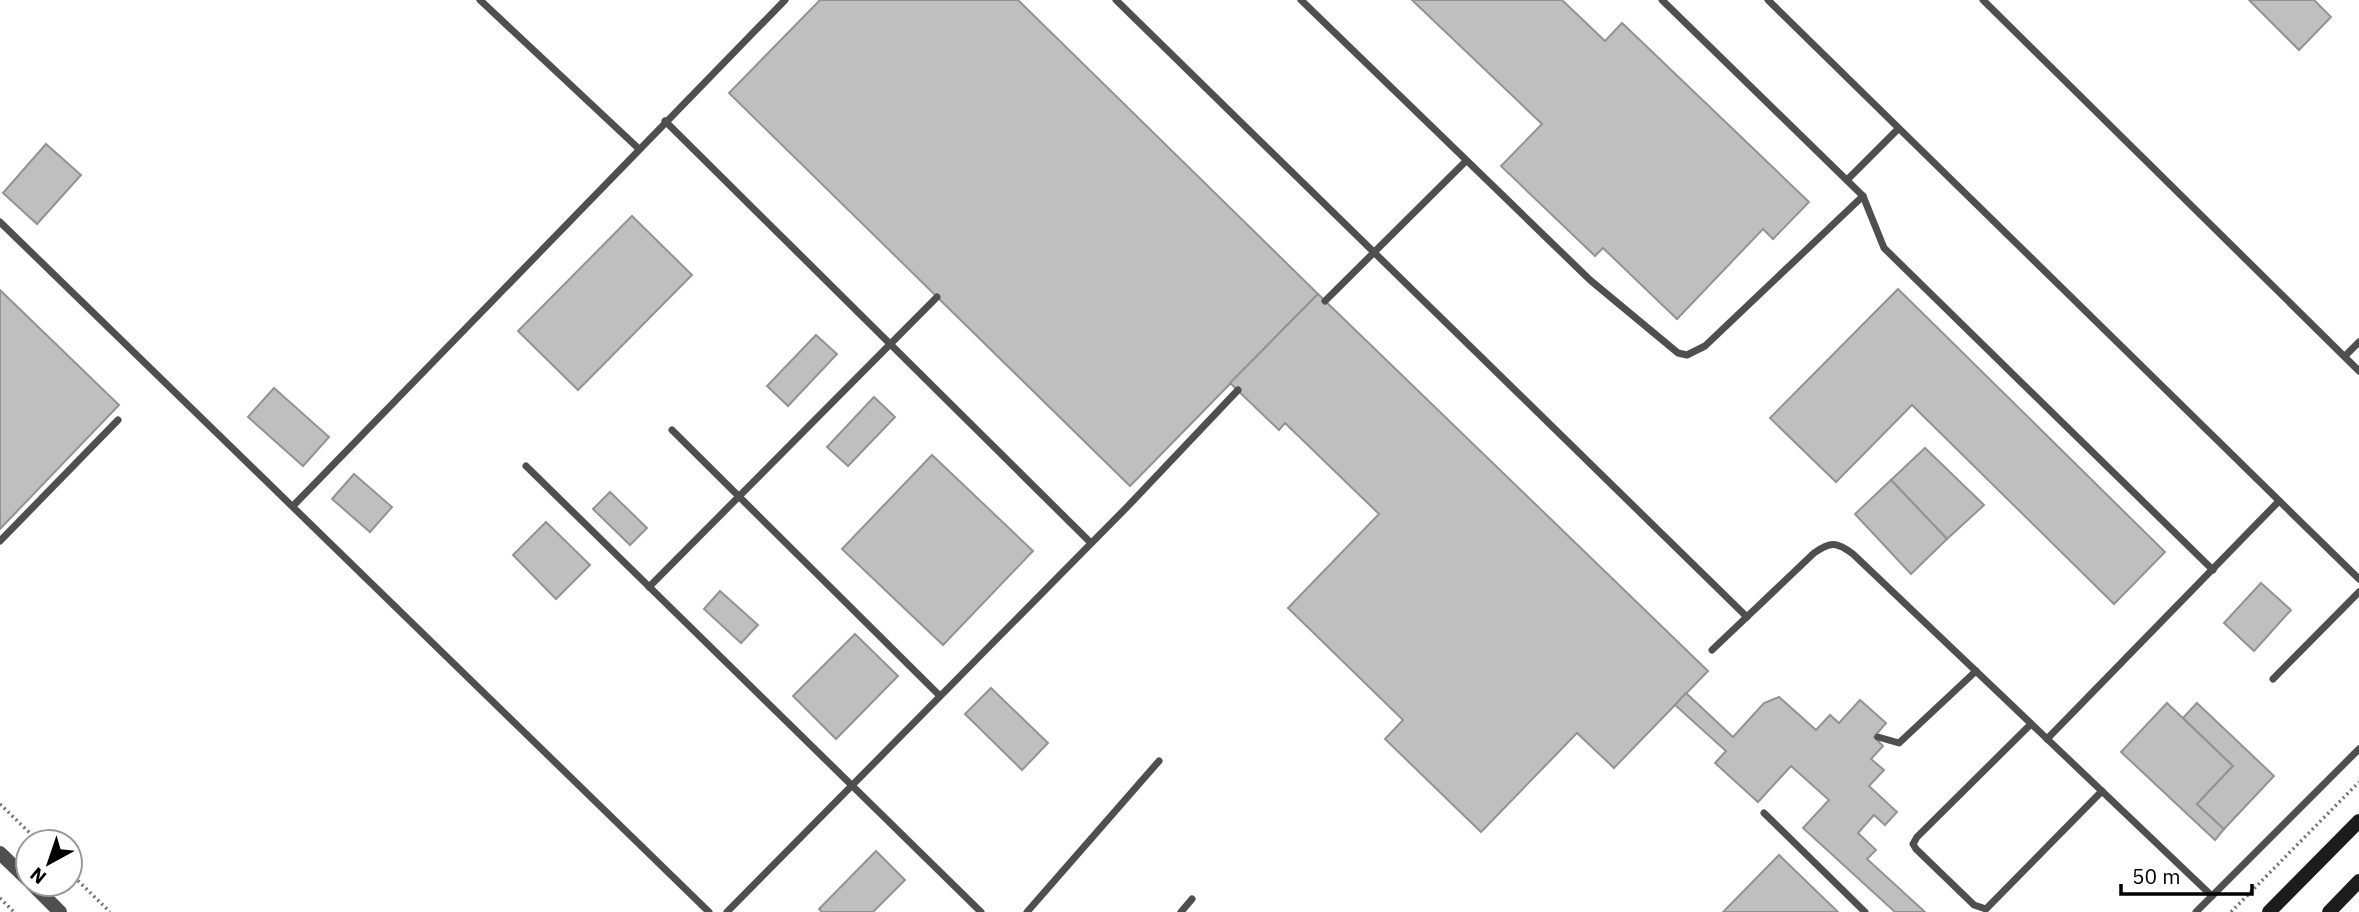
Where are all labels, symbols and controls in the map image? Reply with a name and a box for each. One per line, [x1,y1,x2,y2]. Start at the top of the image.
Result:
north arrow [14,828,84,898]
scale bar [2121,852,2252,896]
text: N [25,862,51,890]
text: 50 m [2132,862,2181,890]

